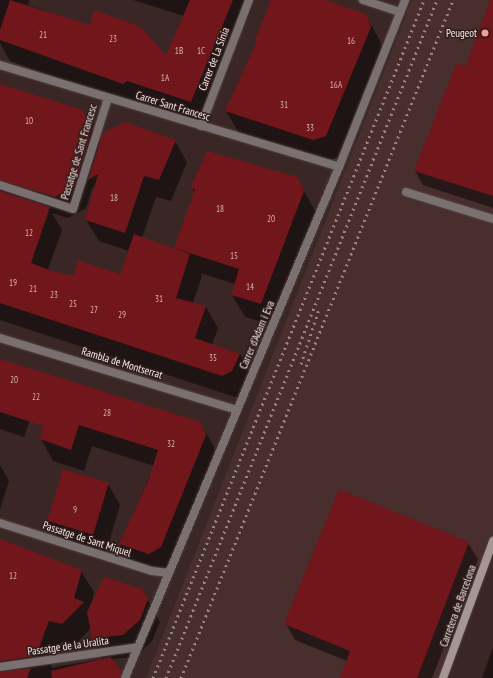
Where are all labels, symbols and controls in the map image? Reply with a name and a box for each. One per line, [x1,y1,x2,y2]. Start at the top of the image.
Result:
street label: Carrer de La Sínia [196,25,232,93]
place label: Peugeot [446,26,477,40]
marker: Peugeot [480,28,490,38]
house number: 21 [39,30,47,40]
house number: 23 [109,34,117,44]
house number: 16 [347,36,355,46]
house number: 1B [175,46,183,56]
house number: 1C [197,46,205,56]
house number: 1A [161,73,169,83]
house number: 16A [330,80,342,90]
street label: Carrer Sant Francesc [134,88,212,124]
house number: 31 [280,100,288,110]
street label: Passatge de Sant Francesc [58,103,100,201]
house number: 10 [25,116,33,126]
house number: 33 [306,123,314,133]
house number: 18 [110,193,118,203]
house number: 18 [216,204,224,214]
house number: 20 [267,214,275,224]
house number: 12 [25,228,33,238]
house number: 15 [230,251,238,261]
house number: 19 [9,278,17,288]
house number: 14 [246,282,254,292]
house number: 21 [29,284,37,294]
house number: 23 [50,290,58,300]
house number: 31 [155,294,163,304]
house number: 25 [69,299,77,309]
street label: Carrer d'Adam i Eva [237,299,277,371]
house number: 27 [90,305,98,315]
house number: 29 [118,310,126,320]
street label: Rambla de Montserrat [80,344,164,382]
house number: 35 [209,353,217,363]
house number: 20 [10,375,18,385]
house number: 22 [32,392,40,402]
house number: 28 [103,408,111,418]
house number: 32 [167,439,175,449]
house number: 9 [73,505,77,515]
street label: Passatge de Sant Miquel [41,518,133,560]
street label: Carretera de Barcelona [437,563,479,649]
house number: 12 [9,571,17,581]
street label: Passatge de la Uralita [27,634,109,658]

